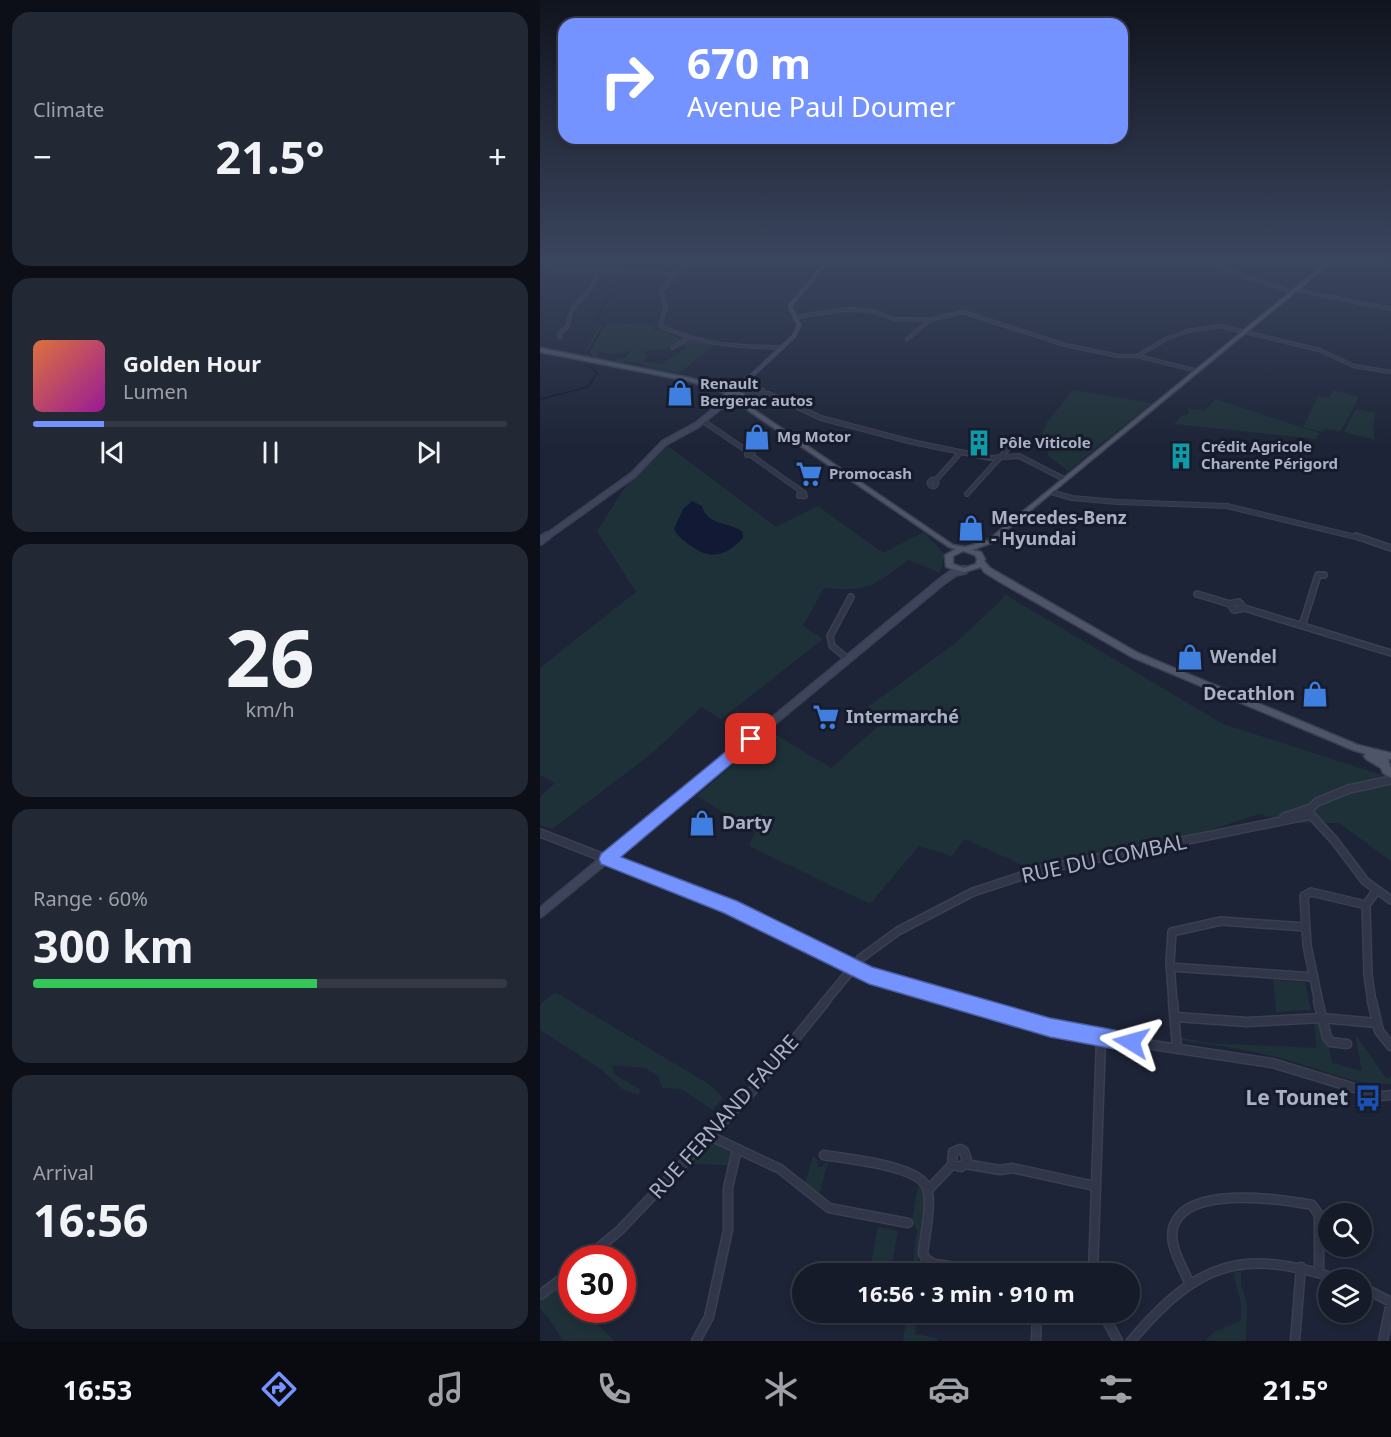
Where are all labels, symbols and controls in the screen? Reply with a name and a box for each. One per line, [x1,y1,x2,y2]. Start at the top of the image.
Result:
text: 670 m [687,34,811,91]
icon: right [588,42,666,120]
text: Avenue Paul Doumer [687,88,955,125]
text: Climate [33,96,104,123]
text: 21.5° [216,126,324,187]
text: − [33,134,52,179]
text: + [488,134,507,179]
text: Golden Hour [123,348,261,378]
place label: Renault Bergerac autos [700,373,813,410]
text: Lumen [123,378,188,405]
shop icon: Renault Bergerac autos [665,378,695,408]
shop icon: Mg Motor [742,422,772,452]
place label: Mg Motor [777,426,851,446]
building icon: Pôle Viticole [964,428,994,458]
place label: Pôle Viticole [999,432,1091,452]
icon: previous [96,436,129,469]
icon: pause [254,436,287,469]
icon: next [412,436,445,469]
place label: Crédit Agricole Charente Périgord [1201,436,1338,473]
building icon: Crédit Agricole Charente Périgord [1166,441,1196,471]
supermarket icon: Promocash [794,459,824,489]
place label: Promocash [829,463,912,483]
place label: Mercedes-Benz - Hyundai [991,505,1127,550]
shop icon: Mercedes-Benz - Hyundai [956,513,986,543]
text: 26 [225,604,315,710]
shop icon: Wendel [1175,642,1205,672]
place label: Wendel [1210,644,1277,668]
shop icon: Decathlon [1300,679,1330,709]
place label: Decathlon [1203,681,1295,705]
text: km/h [245,696,295,723]
supermarket icon: Intermarché [811,702,841,732]
place label: Intermarché [846,704,959,728]
pin [725,713,776,764]
icon: arrive [734,722,767,755]
shop icon: Darty [687,808,717,838]
place label: Darty [722,810,773,834]
street label: RUE DU COMBAL [1019,827,1189,889]
text: Range · 60% [33,885,148,912]
text: 300 km [33,915,194,976]
position arrow [1099,1010,1163,1074]
street label: RUE FERNAND FAURE [642,1028,804,1204]
place label: Le Tounet [1246,1083,1348,1111]
bus stop icon: Le Tounet [1353,1083,1383,1113]
text: Arrival [33,1159,94,1186]
text: 16:56 [33,1189,149,1250]
map controls [1318,1203,1372,1323]
button: search [1318,1203,1372,1257]
speed limit sign: 30 [558,1245,636,1323]
button: layers [1318,1269,1372,1323]
text: 16:56 · 3 min · 910 m [857,1278,1075,1308]
icon: directions [258,1368,300,1410]
icon: music [425,1368,467,1410]
icon: phone [593,1368,635,1410]
icon: climate [760,1368,802,1410]
icon: car [928,1368,970,1410]
icon: filters [1095,1368,1137,1410]
text: 16:53 [63,1371,132,1408]
text: 21.5° [1263,1371,1328,1408]

